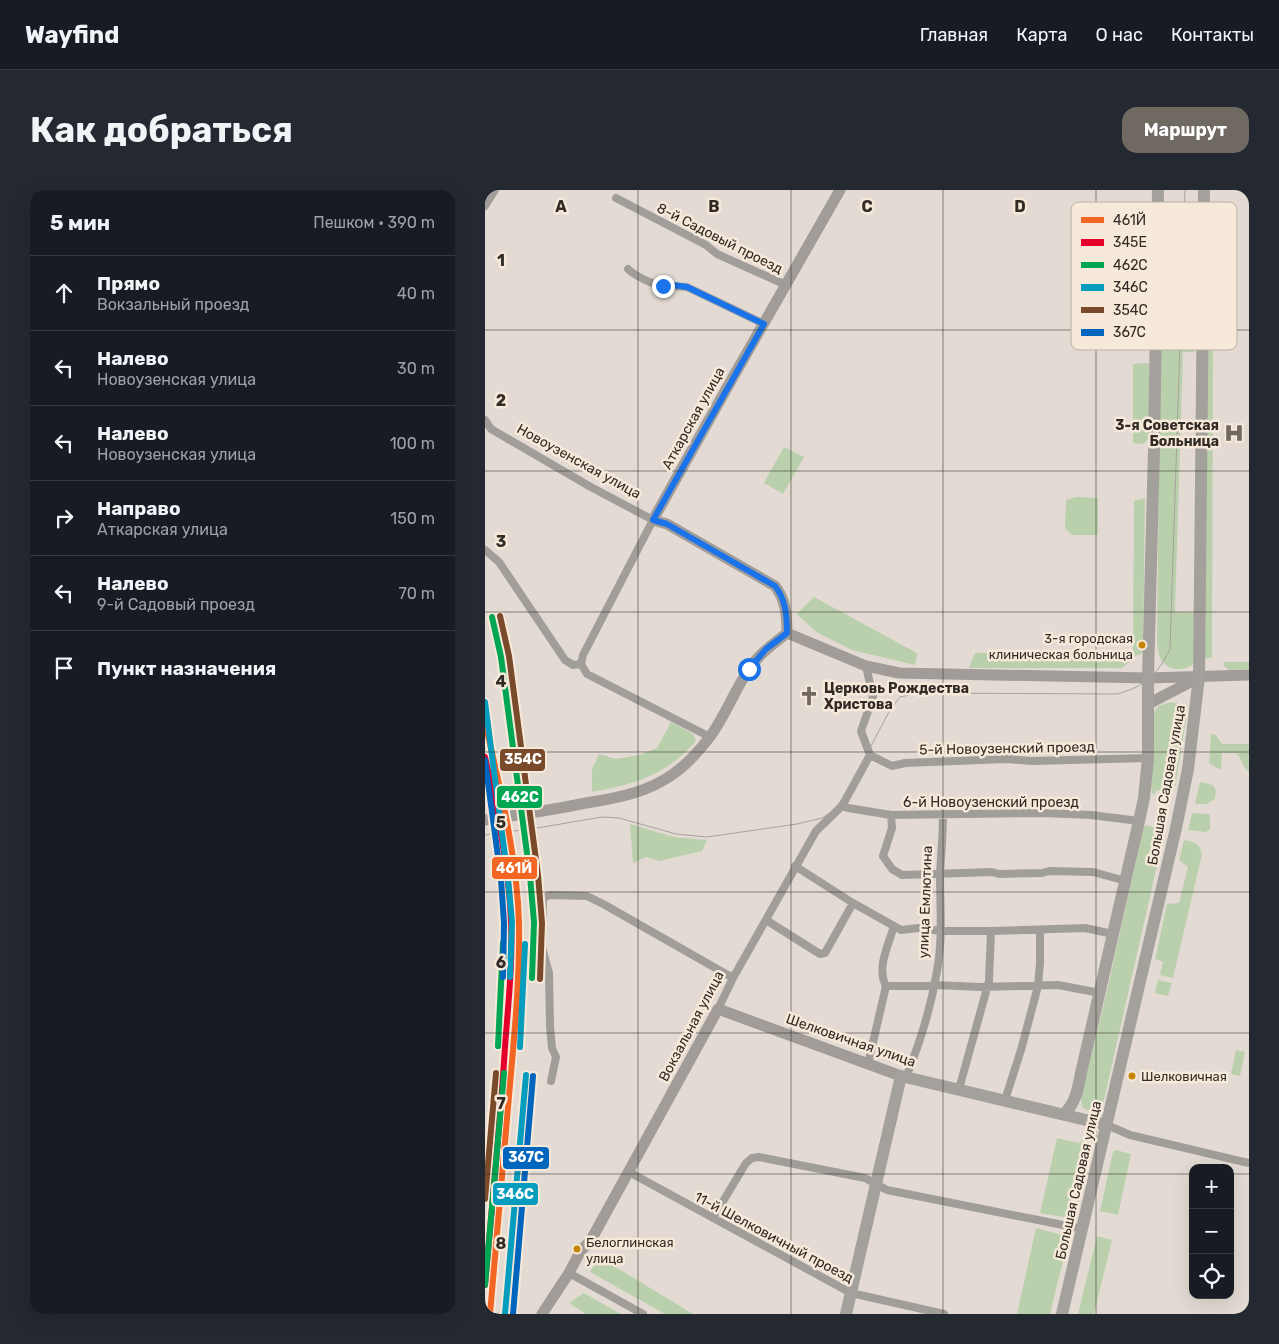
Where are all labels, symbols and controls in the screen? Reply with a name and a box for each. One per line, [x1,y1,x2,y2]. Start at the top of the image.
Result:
text: Wayfind [25,21,119,49]
text: Главная [920,24,988,46]
text: Карта [1016,24,1068,46]
text: О нас [1096,24,1143,46]
text: Контакты [1171,24,1254,46]
button: Маршрут [1122,107,1249,153]
text: Как добраться [30,109,293,151]
text: A [555,197,567,216]
text: B [708,197,720,216]
text: C [861,197,873,216]
text: D [1014,197,1026,216]
street label: 8-й Садовый проезд [654,199,786,278]
legend [1071,202,1237,350]
text: 5 мин [50,210,110,235]
text: 461Й [1113,211,1146,229]
text: Пешком · 390 m [313,213,435,232]
text: 345Е [1113,234,1147,251]
text: 1 [497,251,505,270]
text: 462С [1113,257,1148,274]
text: Прямо [97,272,160,295]
route end [652,275,675,298]
icon: ahead [50,279,78,307]
text: 346С [1113,279,1148,296]
text: 40 m [397,284,435,303]
text: Вокзальный проезд [97,295,249,314]
text: 354С [1113,302,1148,319]
text: 367С [1113,324,1146,341]
text: Налево [97,347,169,370]
icon: left [50,354,78,382]
text: 30 m [397,359,435,378]
street label: Аткарская улица [658,364,729,472]
text: Новоузенская улица [97,370,256,389]
text: 2 [496,391,506,410]
place label: 3-я Советская Больница [1115,417,1219,450]
street label: Новоузенская улица [514,420,644,503]
text: Налево [97,422,169,445]
hospital icon: 3-я Советская Больница [1223,422,1245,444]
icon: left [50,429,78,457]
text: 100 m [390,434,435,453]
text: Новоузенская улица [97,445,256,464]
text: Направо [97,497,181,520]
icon: right [50,504,78,532]
text: 150 m [390,509,435,528]
text: Аткарская улица [97,520,228,539]
text: 3 [496,532,506,551]
text: Налево [97,572,169,595]
icon: left [50,579,78,607]
text: 70 m [398,584,435,603]
text: 9-й Садовый проезд [97,595,255,614]
place label: 3-я городская клиническая больница [989,631,1133,662]
marker: 3-я городская клиническая больница [1137,640,1147,650]
icon: arrive [50,654,78,682]
text: Пункт назначения [97,657,276,680]
route start [738,658,761,681]
text: 4 [496,672,507,691]
place label: Церковь Рождества Христова [824,680,969,713]
church icon: Церковь Рождества Христова [798,685,820,707]
street label: Большая Садовая улица [1144,704,1189,866]
street label: 5-й Новоузенский проезд [919,738,1095,759]
line badge: 354С [499,748,546,772]
text: 354С [504,751,542,768]
line badge: 462С [496,785,543,809]
text: 462С [501,789,539,806]
street label: 6-й Новоузенский проезд [903,794,1079,811]
text: 5 [496,813,506,832]
street label: улица Емлютина [915,845,936,959]
line badge: 461Й [491,856,538,880]
text: 461Й [496,859,532,877]
text: 6 [496,953,506,972]
street label: Вокзальная улица [655,968,728,1084]
street label: Шелковичная улица [784,1010,918,1071]
place label: Шелковичная [1141,1069,1227,1084]
marker: Шелковичная [1127,1071,1137,1081]
text: 7 [496,1094,506,1113]
street label: Большая Садовая улица [1052,1099,1105,1261]
line badge: 367С [502,1146,550,1170]
text: 367С [508,1149,544,1166]
map controls [1189,1164,1234,1299]
button: + [1189,1164,1234,1209]
line badge: 346С [492,1182,539,1206]
text: 346С [496,1186,534,1203]
street label: 11-й Шелковичный проезд [691,1188,856,1287]
button: − [1189,1209,1234,1254]
text: 8 [496,1234,507,1253]
place label: Белоглинская улица [586,1235,674,1266]
marker: Белоглинская улица [572,1244,582,1254]
button: locate [1189,1254,1234,1299]

